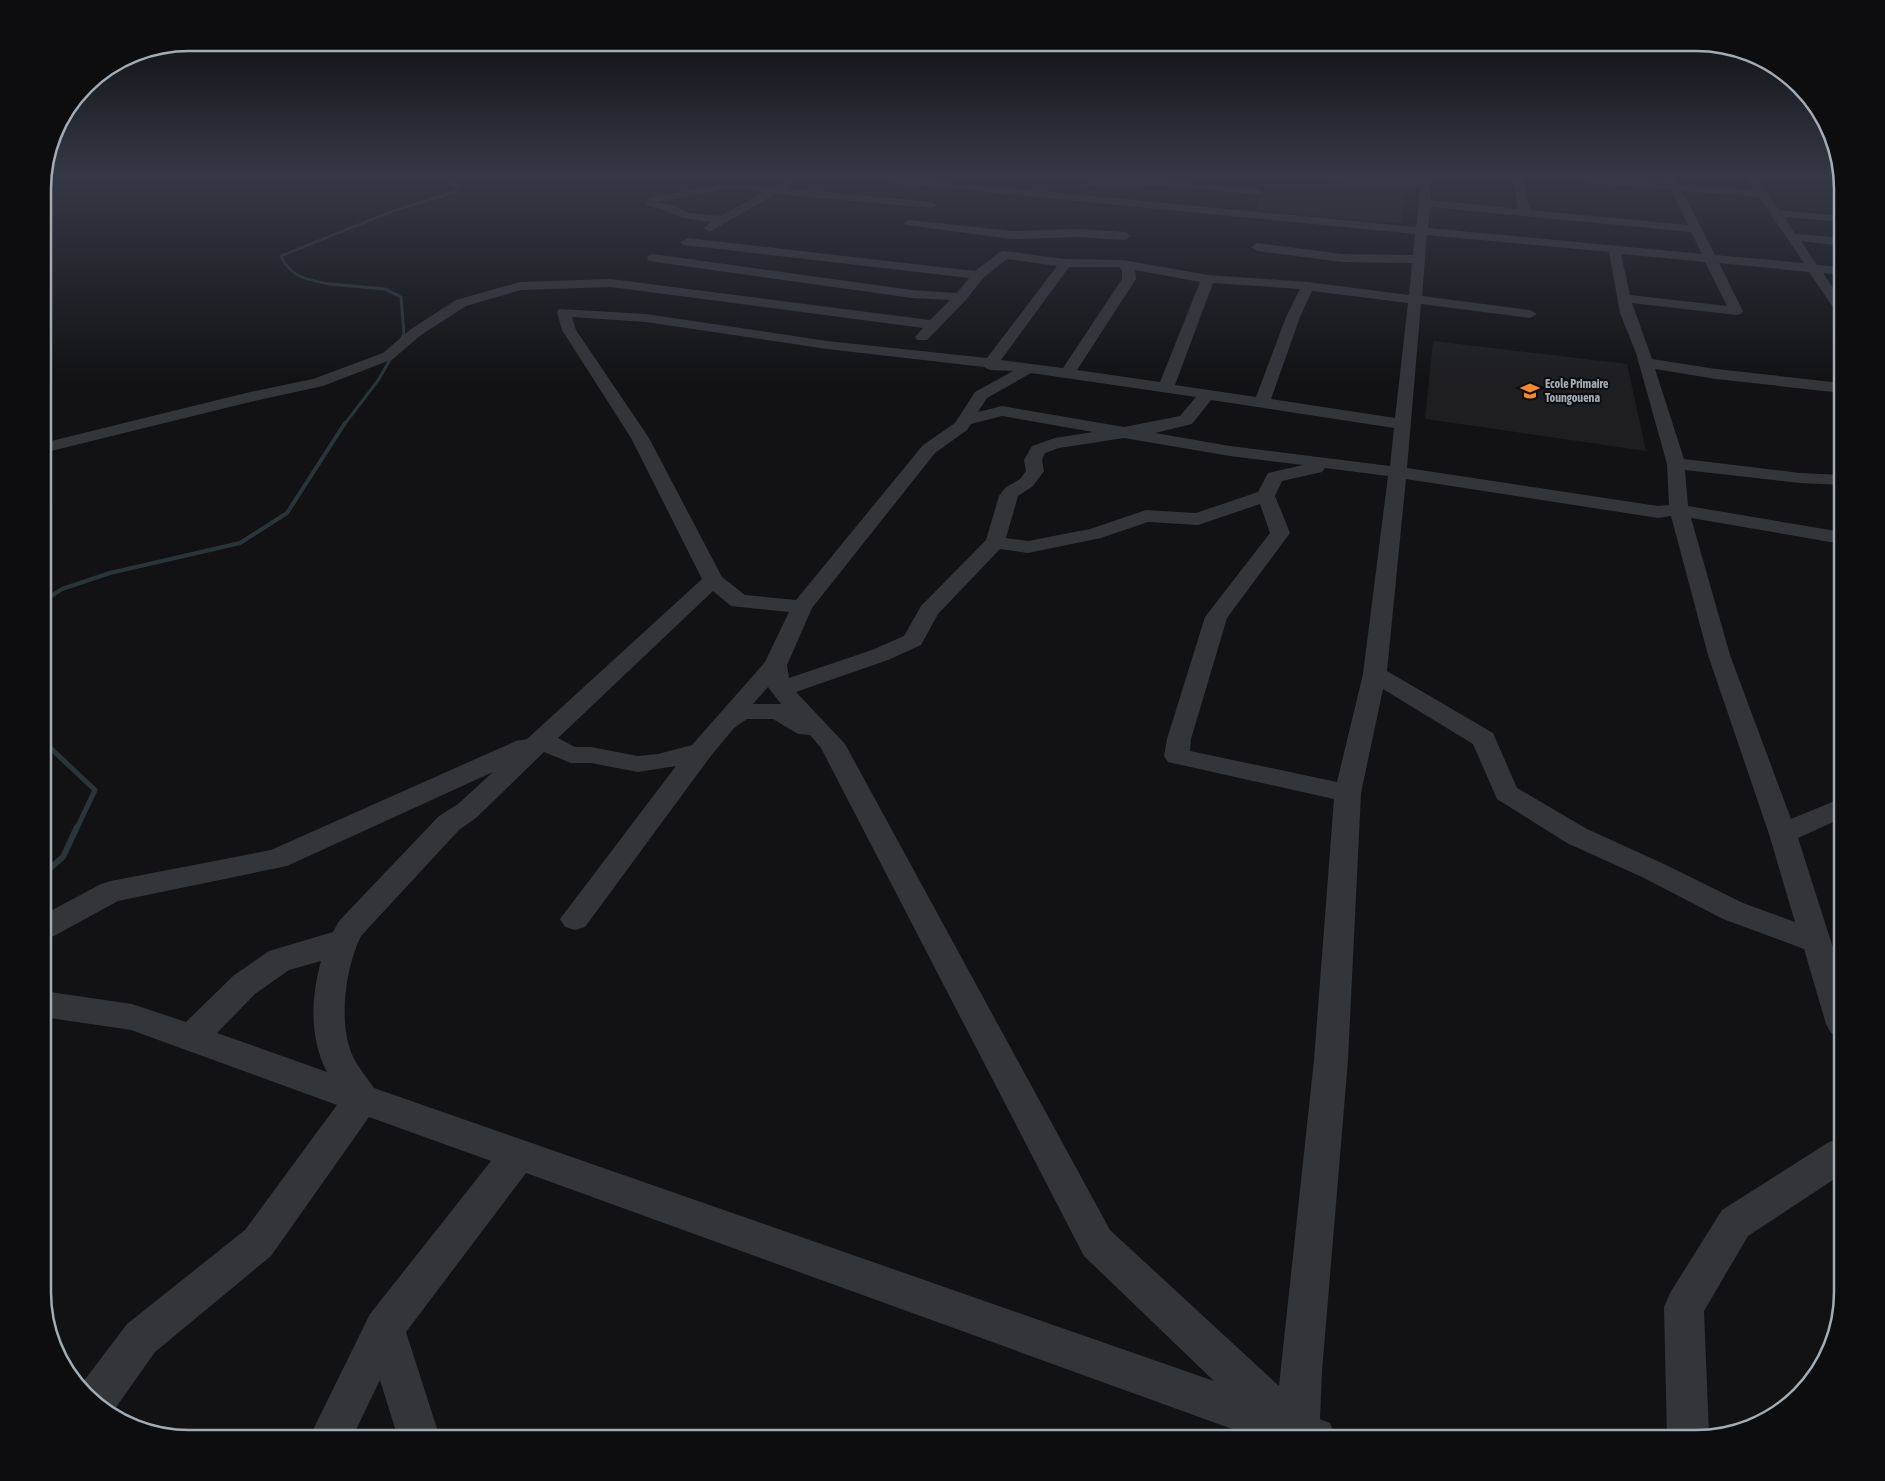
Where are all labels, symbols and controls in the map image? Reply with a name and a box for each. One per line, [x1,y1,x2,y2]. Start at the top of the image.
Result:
place label: Ecole Primaire Toungouena [1545,377,1609,405]
school or university icon: Ecole Primaire Toungouena [1519,380,1541,402]

